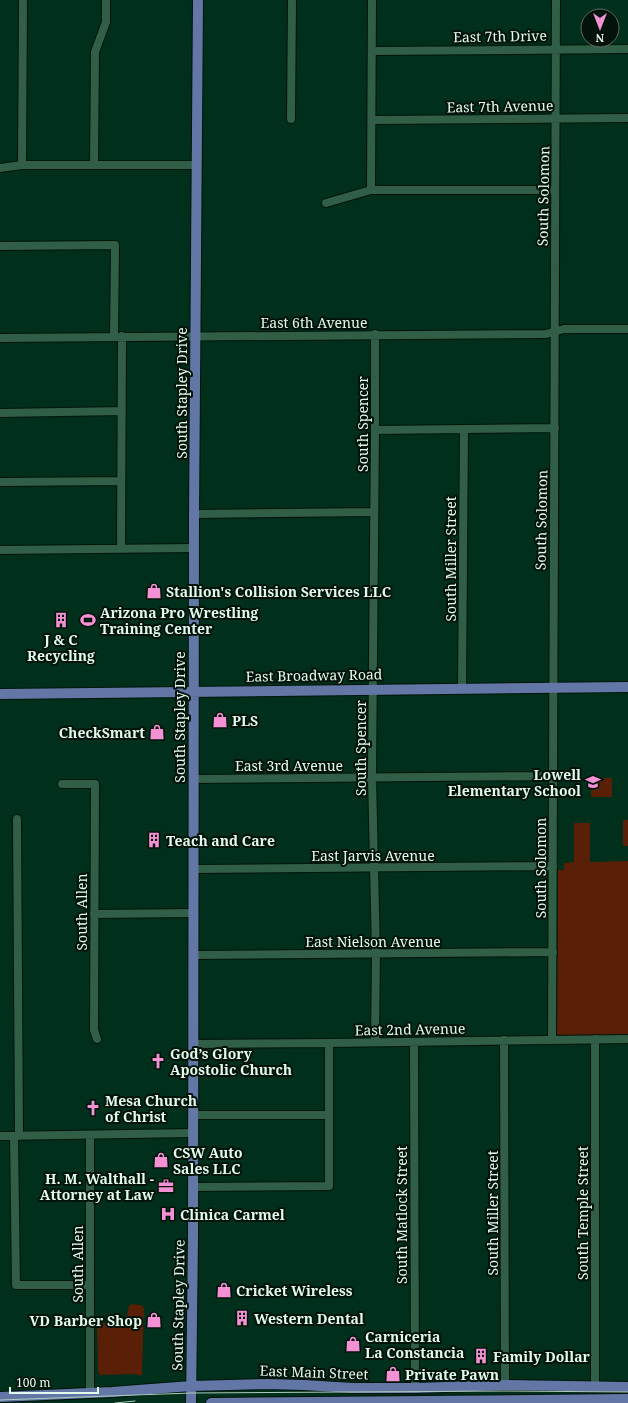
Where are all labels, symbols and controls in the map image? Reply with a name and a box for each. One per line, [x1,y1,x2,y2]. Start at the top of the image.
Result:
north arrow [580,8,620,48]
street label: East 7th Drive [453,26,547,46]
text: N [595,31,604,46]
street label: East 7th Avenue [446,96,554,116]
street label: South Solomon [533,146,553,246]
street label: East 6th Avenue [261,313,367,332]
street label: South Stapley Drive [172,327,191,459]
street label: South Spencer [353,376,372,472]
street label: South Solomon [531,470,551,570]
street label: South Miller Street [441,496,460,622]
shop icon: Stallion's Collision Services LLC [145,582,163,600]
place label: Stallion's Collision Services LLC [166,582,391,601]
place label: Arizona Pro Wrestling Training Center [100,603,259,638]
building icon: J & C Recycling [52,611,70,629]
sports icon: Arizona Pro Wrestling Training Center [79,611,97,629]
place label: J & C Recycling [27,630,95,665]
street label: South Stapley Drive [170,651,189,783]
street label: East Broadway Road [245,664,383,686]
street label: South Spencer [351,700,370,796]
shop icon: PLS [211,711,229,729]
place label: PLS [232,711,258,730]
place label: CheckSmart [59,723,145,742]
shop icon: CheckSmart [148,723,166,741]
street label: East 3rd Avenue [235,756,343,775]
place label: Lowell Elementary School [448,765,581,800]
school or university icon: Lowell Elementary School [584,773,602,791]
street label: South Solomon [531,818,550,918]
building icon: Teach and Care [145,831,163,849]
place label: Teach and Care [166,831,275,850]
street label: East Jarvis Avenue [311,846,435,865]
street label: South Allen [72,873,91,951]
street label: East Nielson Avenue [305,932,441,951]
street label: East 2nd Avenue [355,1019,465,1039]
place label: God’s Glory Apostolic Church [170,1044,292,1079]
church icon: God’s Glory Apostolic Church [149,1052,167,1070]
place label: Mesa Church of Christ [105,1091,197,1126]
church icon: Mesa Church of Christ [84,1099,102,1117]
place label: CSW Auto Sales LLC [173,1143,243,1178]
street label: South Matlock Street [392,1146,411,1284]
street label: South Temple Street [573,1146,592,1280]
street label: South Miller Street [483,1150,502,1276]
shop icon: CSW Auto Sales LLC [152,1151,170,1169]
place label: H. M. Walthall - Attorney at Law [40,1169,154,1204]
office icon: H. M. Walthall - Attorney at Law [157,1177,175,1195]
hospital icon: Clinica Carmel [159,1205,177,1223]
place label: Clinica Carmel [180,1205,285,1224]
street label: South Allen [68,1225,87,1303]
street label: South Stapley Drive [167,1239,189,1371]
shop icon: Cricket Wireless [215,1281,233,1299]
place label: Cricket Wireless [236,1281,353,1300]
building icon: Western Dental [233,1309,251,1327]
place label: Western Dental [254,1309,364,1328]
place label: VD Barber Shop [30,1311,142,1330]
shop icon: VD Barber Shop [145,1311,163,1329]
place label: Carniceria La Constancia [365,1327,464,1362]
shop icon: Carniceria La Constancia [344,1335,362,1353]
building icon: Family Dollar [472,1347,490,1365]
place label: Family Dollar [493,1347,591,1366]
street label: East Main Street [259,1361,369,1383]
shop icon: Private Pawn [384,1365,402,1383]
place label: Private Pawn [405,1365,499,1384]
scale bar [10,1369,98,1395]
text: 100 m [16,1374,51,1391]

